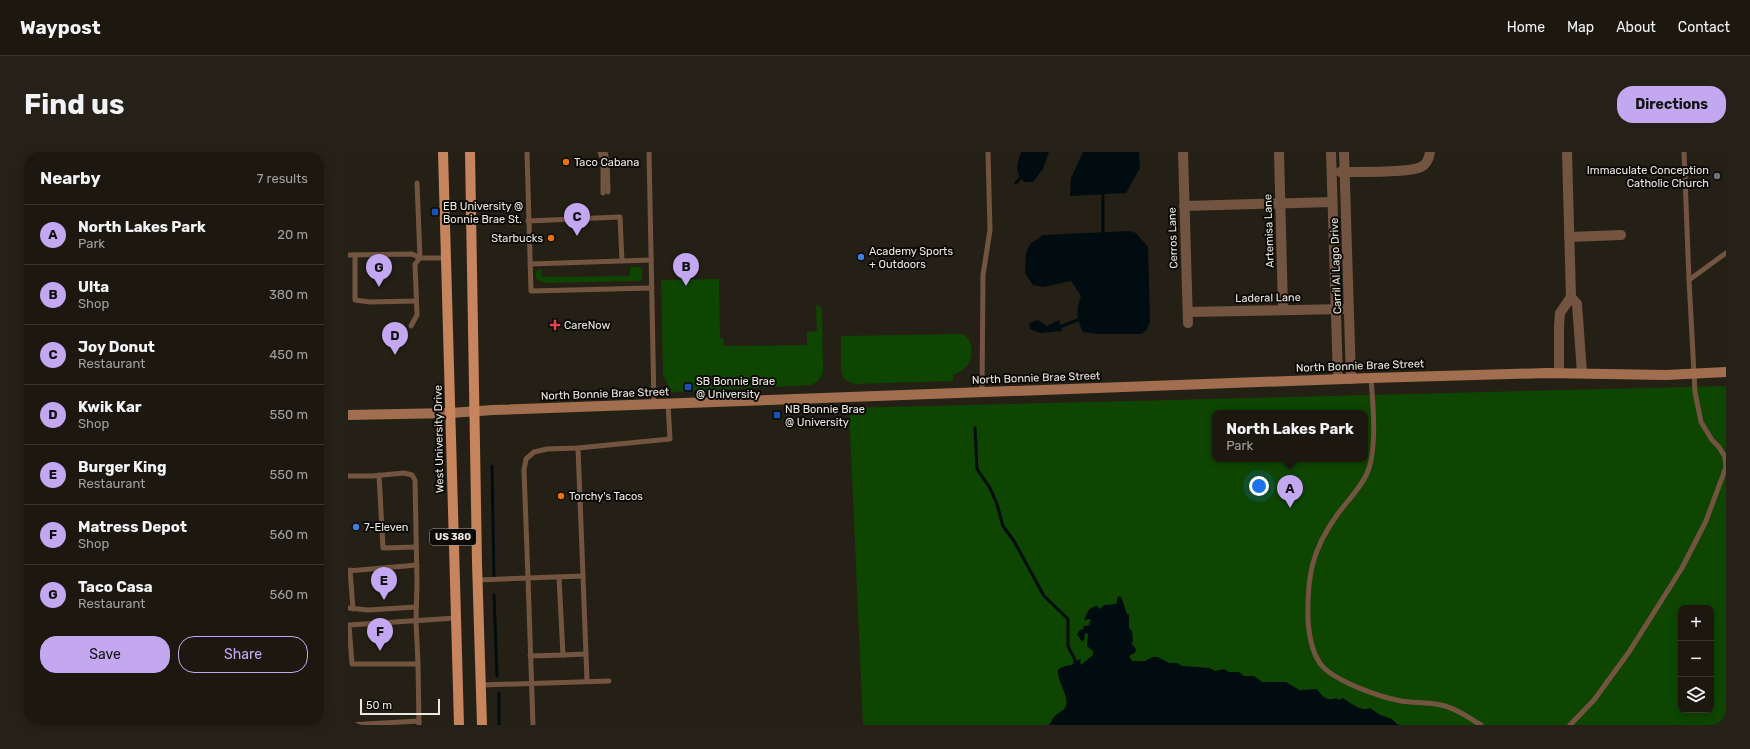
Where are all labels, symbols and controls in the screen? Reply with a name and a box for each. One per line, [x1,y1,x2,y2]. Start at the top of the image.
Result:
text: Waypost [20,16,101,39]
text: Home [1507,19,1545,36]
text: Map [1567,19,1594,36]
text: About [1616,19,1656,36]
text: Contact [1678,19,1730,36]
button: Directions [1617,86,1726,123]
text: Find us [24,88,124,121]
place label: Taco Cabana [574,156,639,169]
marker: Taco Cabana [561,157,571,167]
place label: Immaculate Conception Catholic Church [1587,164,1709,190]
text: Nearby [40,168,101,188]
text: 7 results [257,171,308,186]
marker: Immaculate Conception Catholic Church [1712,171,1722,181]
street label: Artemisa Lane [1261,194,1277,268]
place label: EB University @ Bonnie Brae St. [443,200,523,226]
pin: C [564,203,590,236]
marker: EB University @ Bonnie Brae St. [430,207,440,217]
street label: Cerros Lane [1165,207,1181,269]
text: North Lakes Park [78,218,206,236]
street label: Carril Al Lago Drive [1328,218,1344,314]
text: A [48,227,58,242]
text: 20 m [277,227,308,242]
place label: Starbucks [491,232,543,245]
marker: Starbucks [546,233,556,243]
text: Park [78,236,105,251]
place label: Academy Sports + Outdoors [869,245,953,271]
marker: Academy Sports + Outdoors [856,252,866,262]
pin: B [673,253,699,286]
pin: G [366,254,392,287]
text: Ulta [78,278,109,296]
text: B [48,287,58,302]
text: 380 m [269,287,308,302]
street label: Laderal Lane [1235,291,1301,305]
text: Shop [78,296,109,311]
marker: CareNow [549,319,561,331]
place label: CareNow [564,319,610,332]
pin: D [382,322,408,355]
text: Joy Donut [78,338,155,356]
text: C [48,347,58,362]
text: 450 m [269,347,308,362]
text: Restaurant [78,356,145,371]
street label: North Bonnie Brae Street [1296,357,1425,375]
street label: North Bonnie Brae Street [972,369,1101,387]
place label: SB Bonnie Brae @ University [696,375,775,401]
marker: SB Bonnie Brae @ University [683,382,693,392]
street label: West University Drive [432,385,446,493]
street label: North Bonnie Brae Street [541,385,670,403]
text: Kwik Kar [78,398,142,416]
place label: NB Bonnie Brae @ University [785,403,865,429]
text: D [48,407,58,422]
text: 550 m [270,407,308,422]
marker: NB Bonnie Brae @ University [772,410,782,420]
popup [1212,410,1368,462]
text: Shop [78,416,109,431]
text: North Lakes Park [1226,420,1354,438]
text: Park [1226,438,1253,453]
text: Burger King [78,458,166,476]
text: E [49,467,57,482]
text: 550 m [270,467,308,482]
pin: A [1277,475,1303,508]
text: Restaurant [78,476,145,491]
your location [1249,476,1269,496]
place label: Torchy's Tacos [569,490,643,503]
marker: Torchy's Tacos [556,491,566,501]
text: Matress Depot [78,518,187,536]
place label: 7-Eleven [364,521,409,534]
marker: 7-Eleven [351,522,361,532]
text: F [49,527,57,542]
text: 560 m [269,527,308,542]
road number: US 380 [430,529,476,545]
text: Shop [78,536,109,551]
pin: E [371,567,397,600]
text: Taco Casa [78,578,153,596]
text: G [48,587,58,602]
text: 560 m [269,587,308,602]
text: Restaurant [78,596,145,611]
map controls [1678,605,1714,713]
button: + [1678,605,1714,641]
pin: F [367,618,393,651]
button: Save [40,636,170,673]
button: Share [178,636,308,673]
button: − [1678,641,1714,677]
button: layers [1678,677,1714,713]
scale bar [360,697,440,716]
text: 50 m [366,699,392,712]

